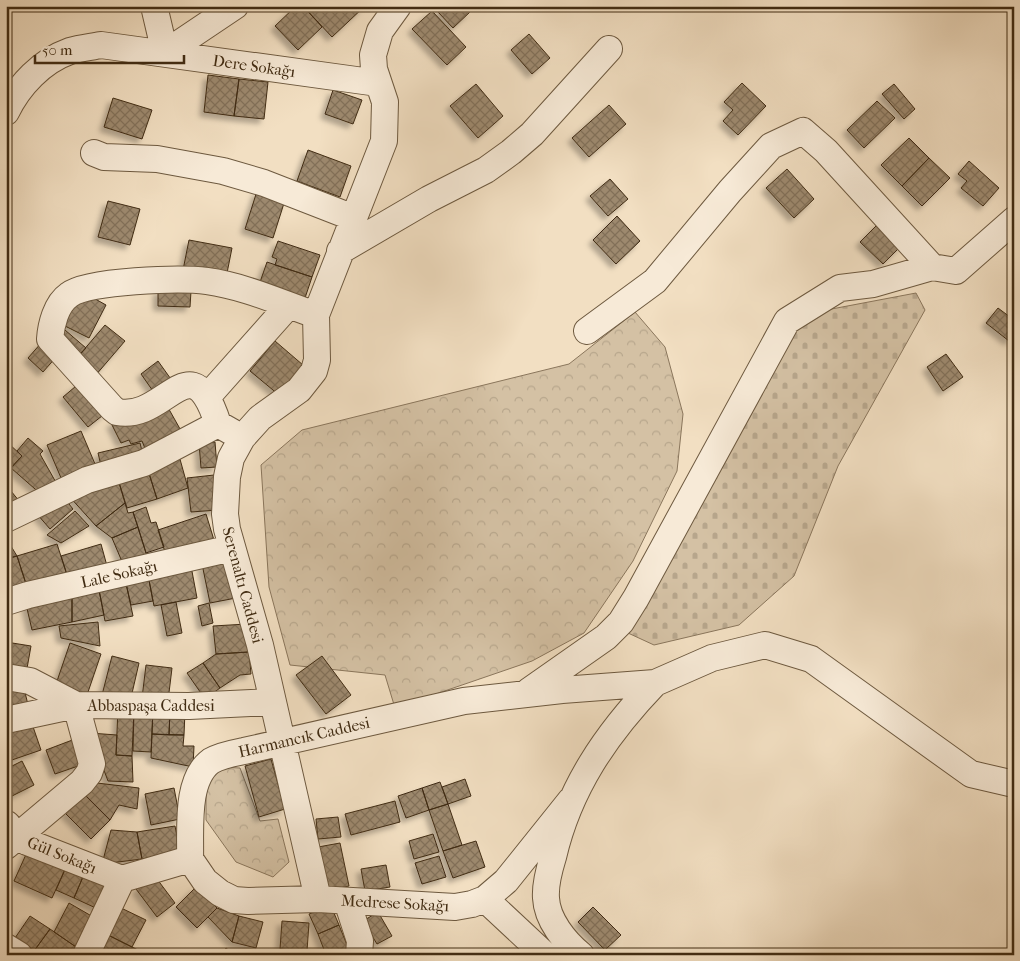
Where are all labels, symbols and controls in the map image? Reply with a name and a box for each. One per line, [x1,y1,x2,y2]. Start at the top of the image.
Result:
scale bar [35,32,184,64]
text: 50 m [42,41,73,59]
street label: Dere Sokağı [211,51,297,81]
street label: Serenaltı Caddesi [218,525,268,646]
street label: Lale Sokağı [79,556,159,592]
street label: Abbaspaşa Caddesi [86,696,215,716]
street label: Harmancık Caddesi [236,713,372,761]
street label: Gül Sokağı [24,832,100,878]
street label: Medrese Sokağı [341,891,450,915]

